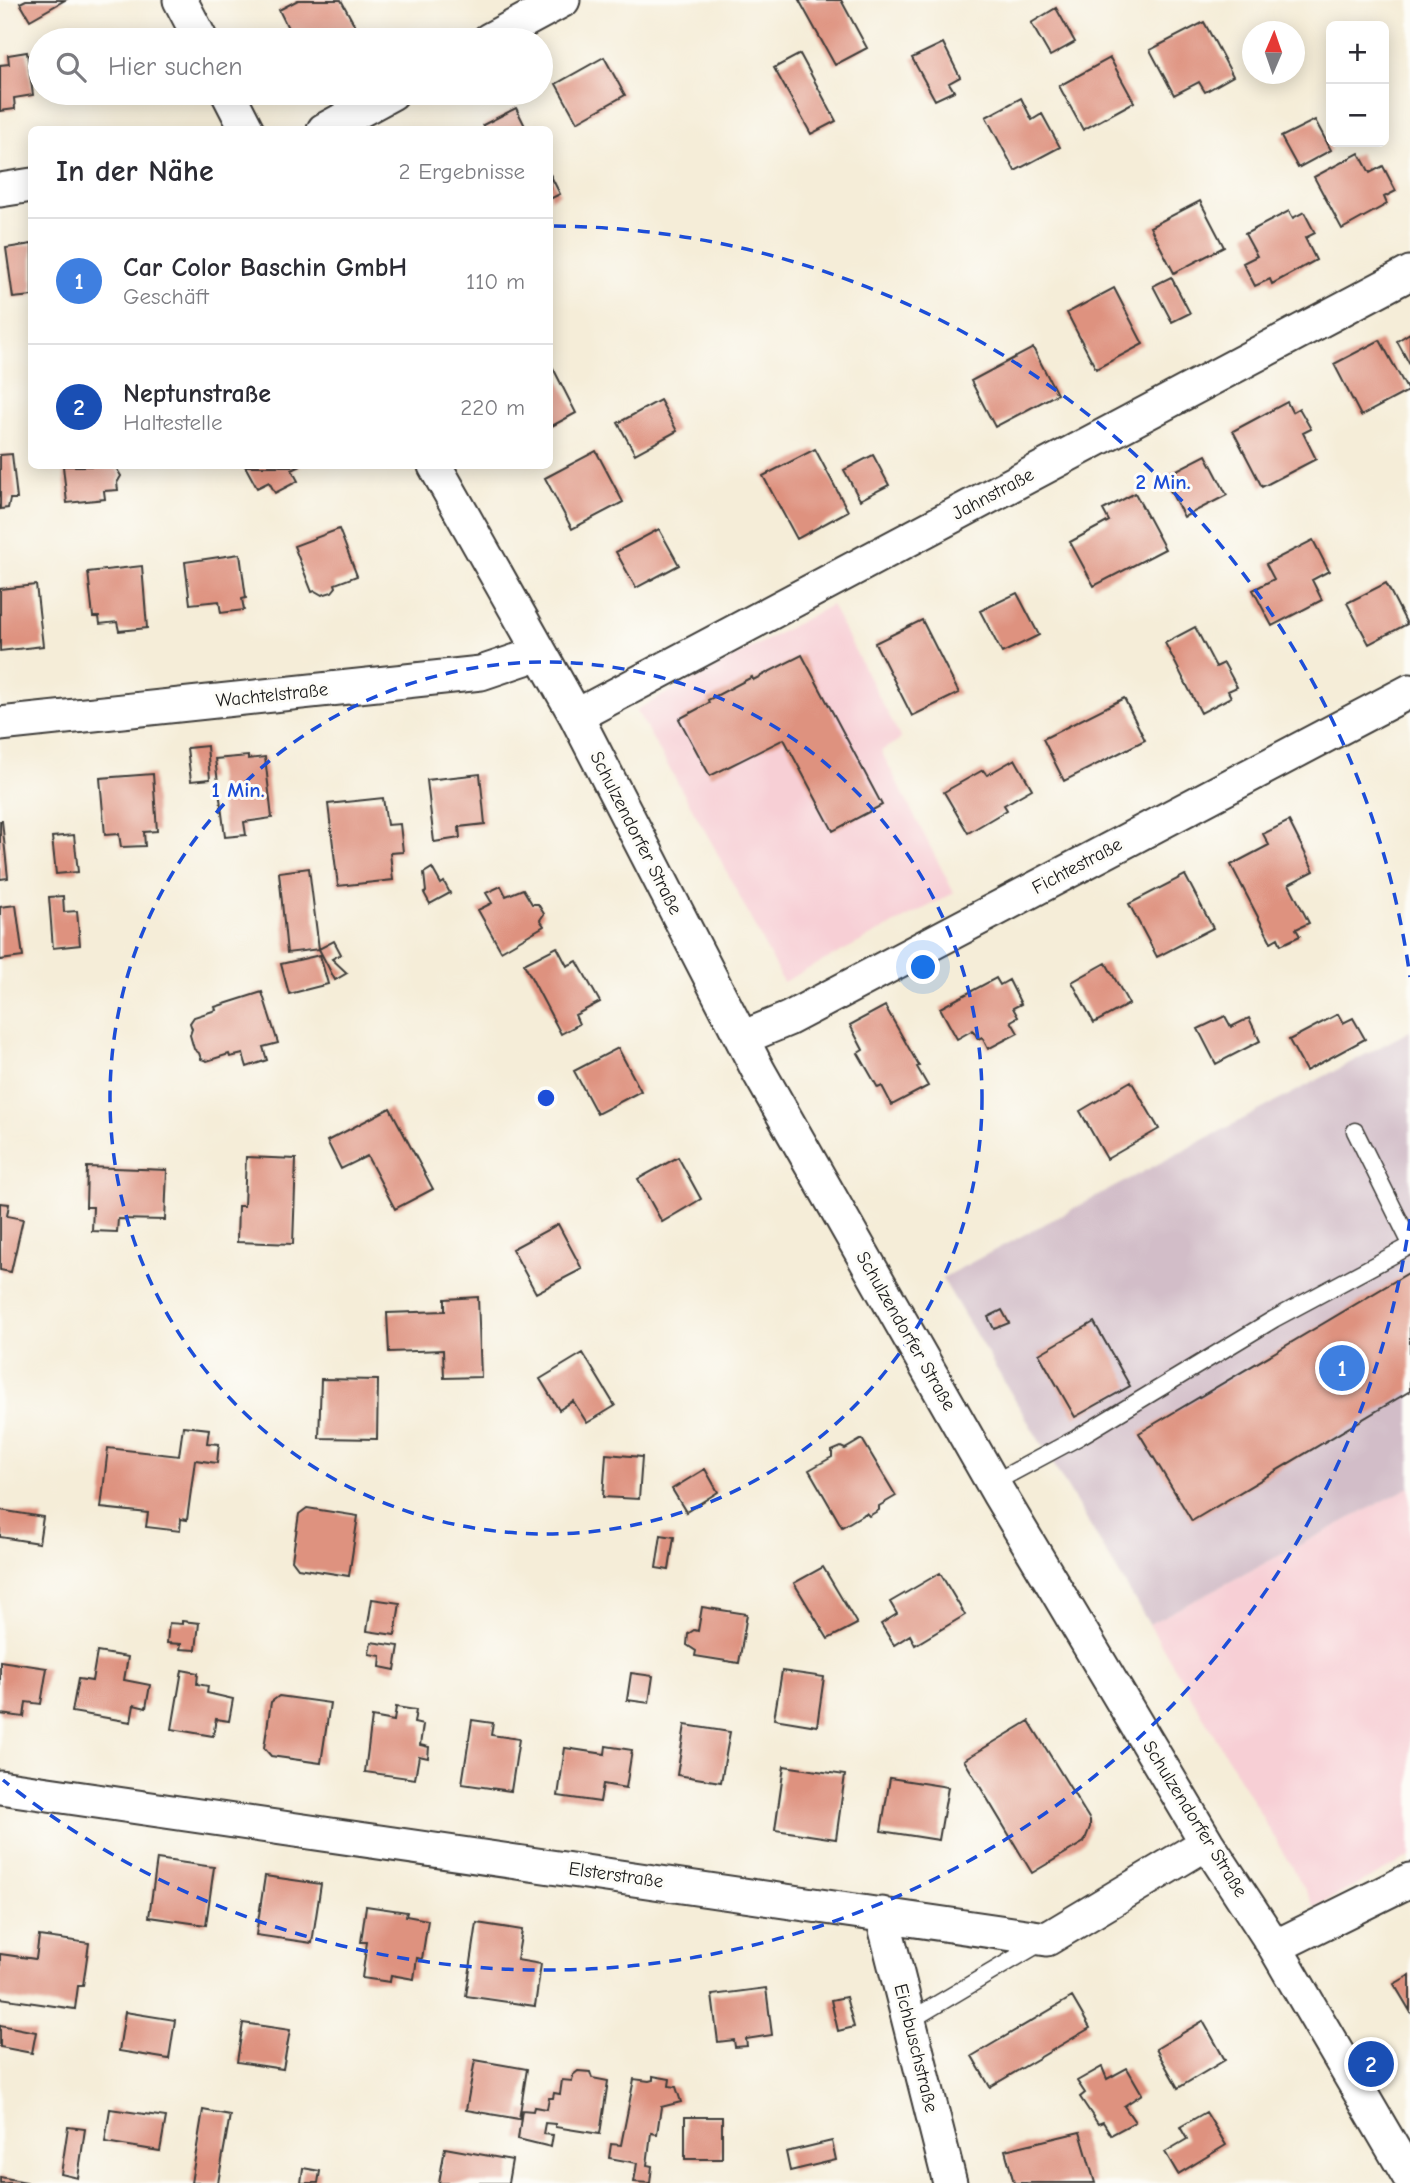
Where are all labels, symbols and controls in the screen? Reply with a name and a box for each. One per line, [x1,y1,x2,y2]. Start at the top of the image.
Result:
north arrow [1242,21,1305,84]
map controls [1326,21,1389,147]
button: + [1326,21,1389,84]
search box [28,28,553,105]
icon: search [52,48,90,86]
text: Hier suchen [108,52,243,82]
button: − [1326,84,1389,147]
text: In der Nähe [56,154,214,189]
text: 2 Ergebnisse [398,158,525,185]
text: Car Color Baschin GmbH [123,253,407,283]
text: 1 [74,268,84,295]
text: 110 m [466,268,525,295]
text: Geschäft [123,283,209,310]
text: Neptunstraße [123,379,271,409]
text: 2 [73,394,85,421]
text: 220 m [460,394,525,421]
text: Haltestelle [123,409,223,436]
street label: Jahnstraße [949,463,1037,525]
text: 2 Min. [1135,470,1191,494]
street label: Wachtelstraße [215,678,329,712]
street label: Schulzendorfer Straße [585,748,687,918]
text: 1 Min. [212,778,264,802]
street label: Fichtestraße [1028,833,1126,899]
your location [906,950,940,984]
centre of rings [534,1086,558,1110]
street label: Schulzendorfer Straße [851,1248,961,1414]
pin: 1 [1319,1342,1365,1394]
street label: Schulzendorfer Straße [1138,1737,1252,1901]
street label: Elsterstraße [567,1857,665,1893]
street label: Eichbuschstraße [889,1981,943,2115]
pin: 2 [1348,2038,1394,2090]

